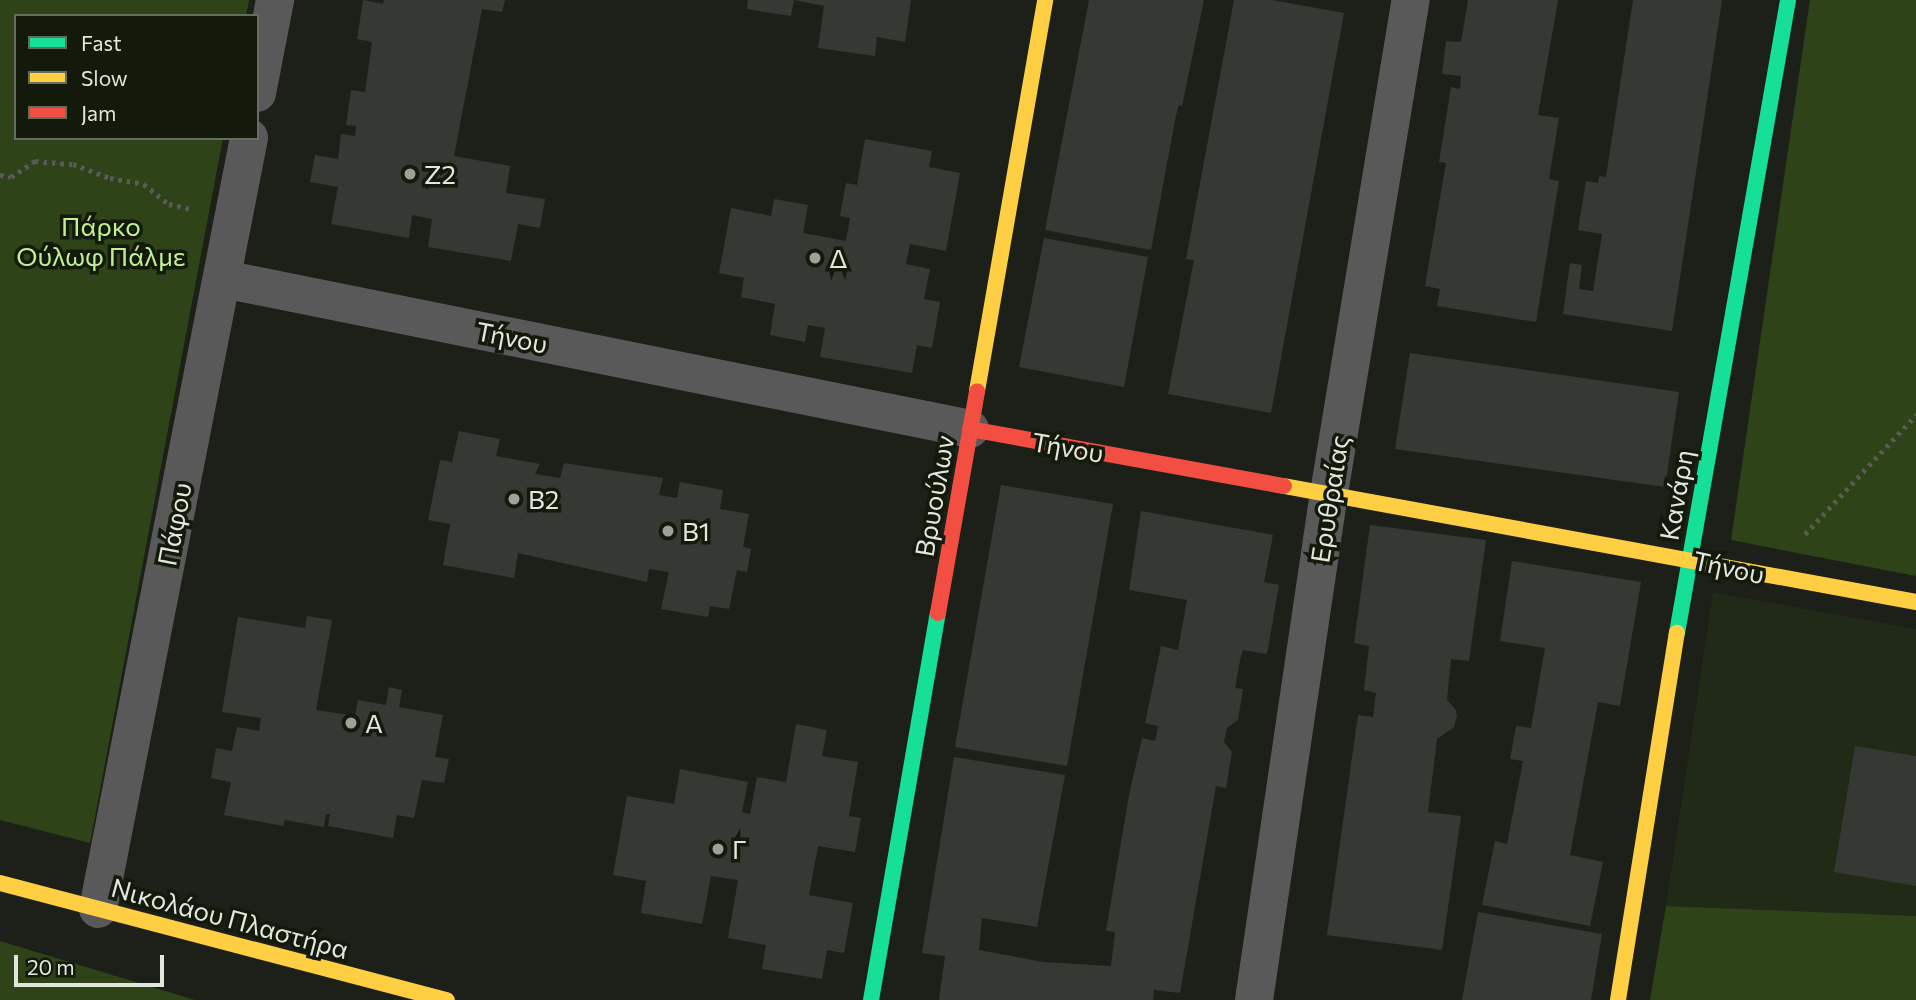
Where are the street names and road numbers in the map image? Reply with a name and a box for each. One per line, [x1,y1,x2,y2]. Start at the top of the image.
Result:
street label: Τήνου [474,315,550,359]
street label: Τήνου [1030,425,1106,469]
street label: Βρυούλων [908,433,960,559]
street label: Ερυθραίας [1304,433,1354,565]
street label: Κανάρη [1653,447,1699,543]
street label: Πάφου [151,480,197,568]
street label: Τήνου [1691,544,1767,590]
street label: Νικολάου Πλαστήρα [108,871,352,965]

